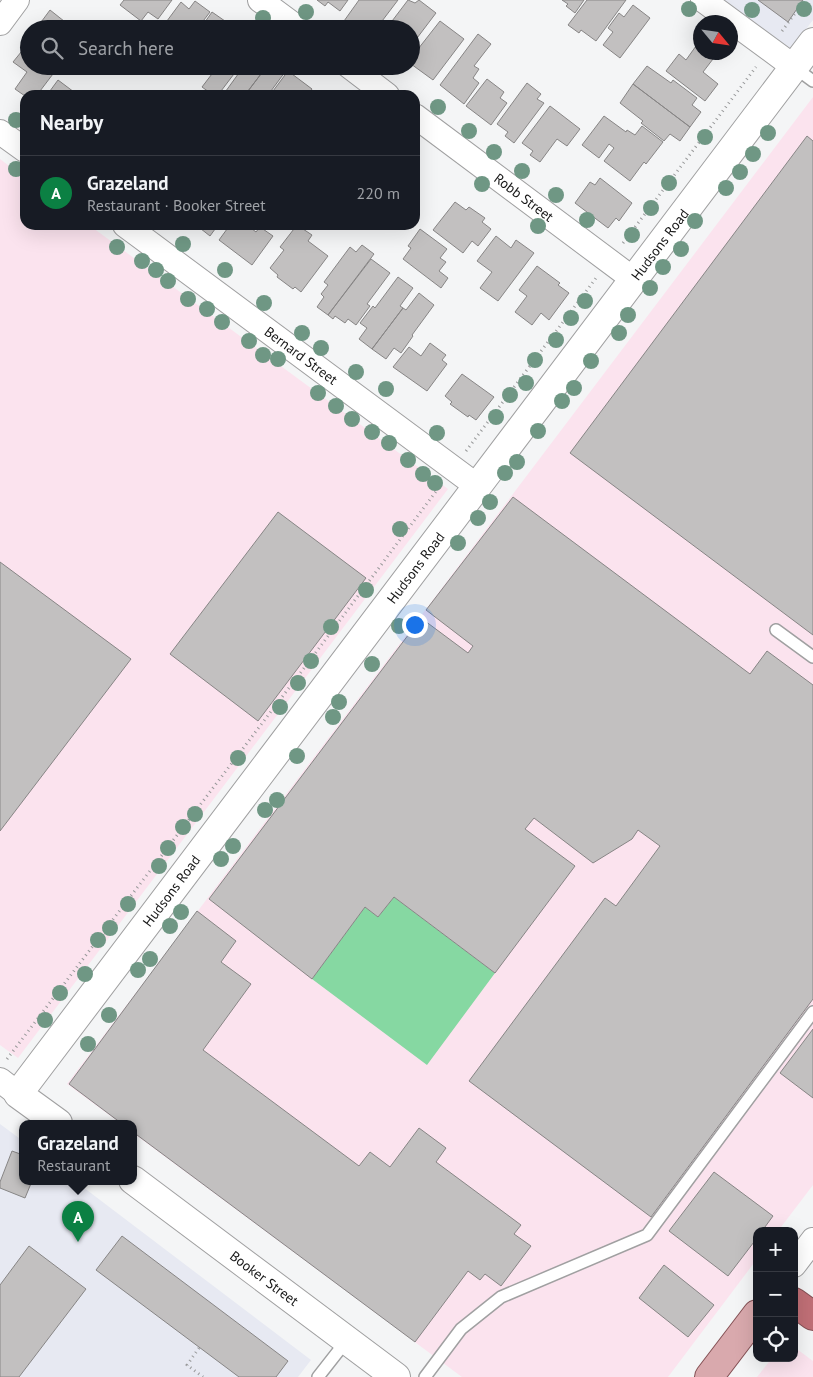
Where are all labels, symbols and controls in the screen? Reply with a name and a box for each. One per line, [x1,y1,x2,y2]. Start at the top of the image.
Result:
north arrow [693,15,738,60]
search box [20,20,420,75]
icon: search [38,34,66,62]
text: Search here [78,36,174,60]
text: Nearby [40,109,103,136]
street label: Robb Street [491,169,557,226]
text: Grazeland [87,171,168,195]
text: A [51,183,61,203]
text: 220 m [357,183,400,203]
text: Restaurant · Booker Street [87,195,266,215]
street label: Hudsons Road [627,205,693,284]
street label: Bernard Street [261,322,341,389]
street label: Hudsons Road [383,528,448,607]
your location [402,612,428,638]
street label: Hudsons Road [139,852,204,930]
popup [19,1120,137,1185]
text: Grazeland [37,1131,119,1155]
text: Restaurant [37,1155,110,1175]
pin: A [62,1201,94,1242]
map controls [753,1227,798,1362]
button: + [753,1227,798,1272]
street label: Booker Street [226,1247,302,1310]
button: − [753,1272,798,1317]
button: locate [753,1317,798,1362]

